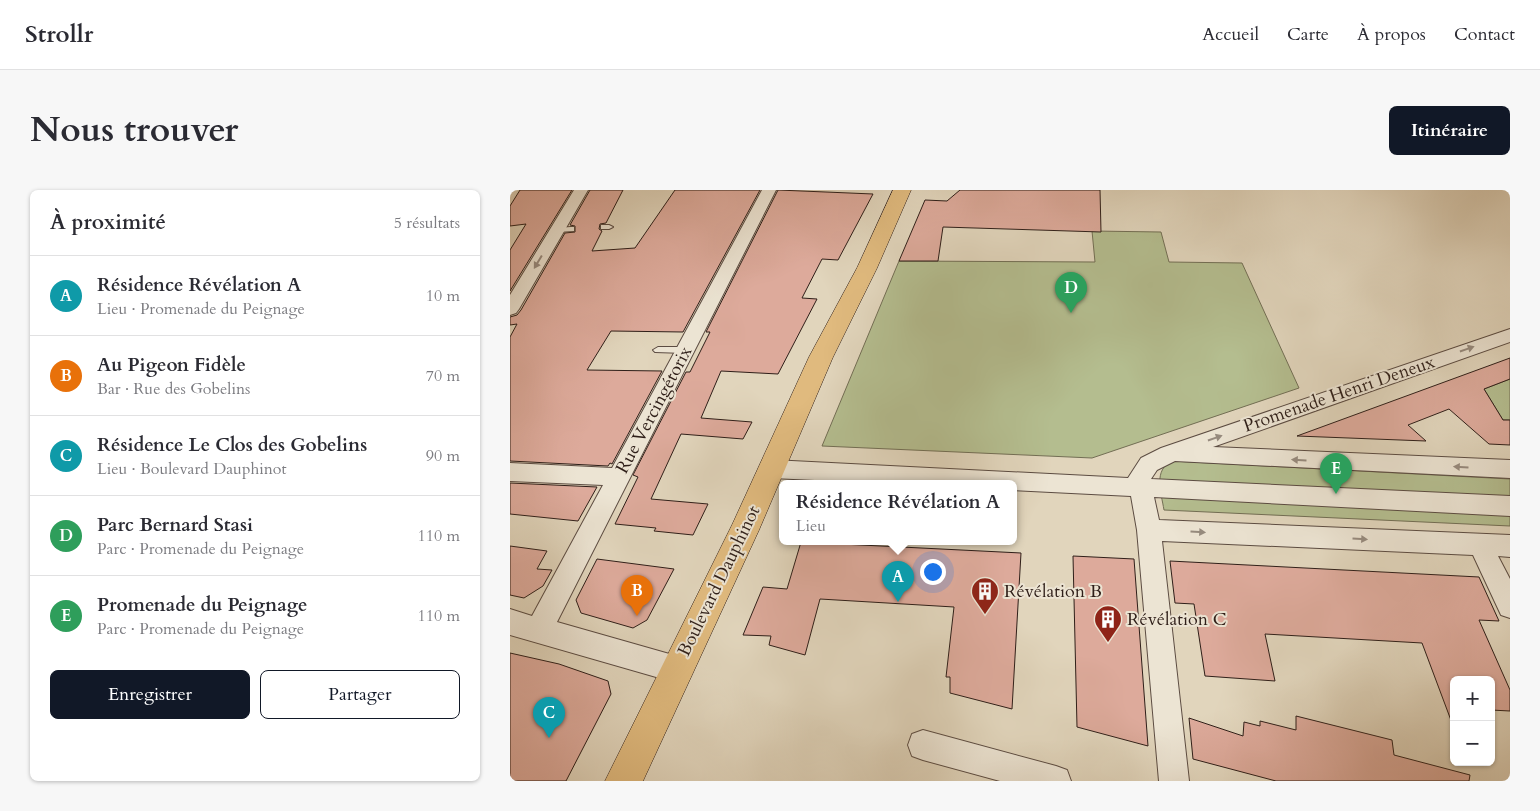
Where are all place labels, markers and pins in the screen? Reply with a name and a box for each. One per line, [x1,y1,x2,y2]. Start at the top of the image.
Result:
pin: D [1055,272,1087,313]
pin: E [1320,453,1352,494]
pin: A [882,561,914,602]
pin: B [621,575,653,616]
building icon: Révélation B [970,576,1000,615]
place label: Révélation B [1004,579,1102,604]
building icon: Révélation C [1093,604,1123,643]
place label: Révélation C [1127,607,1227,632]
pin: C [533,697,565,738]

